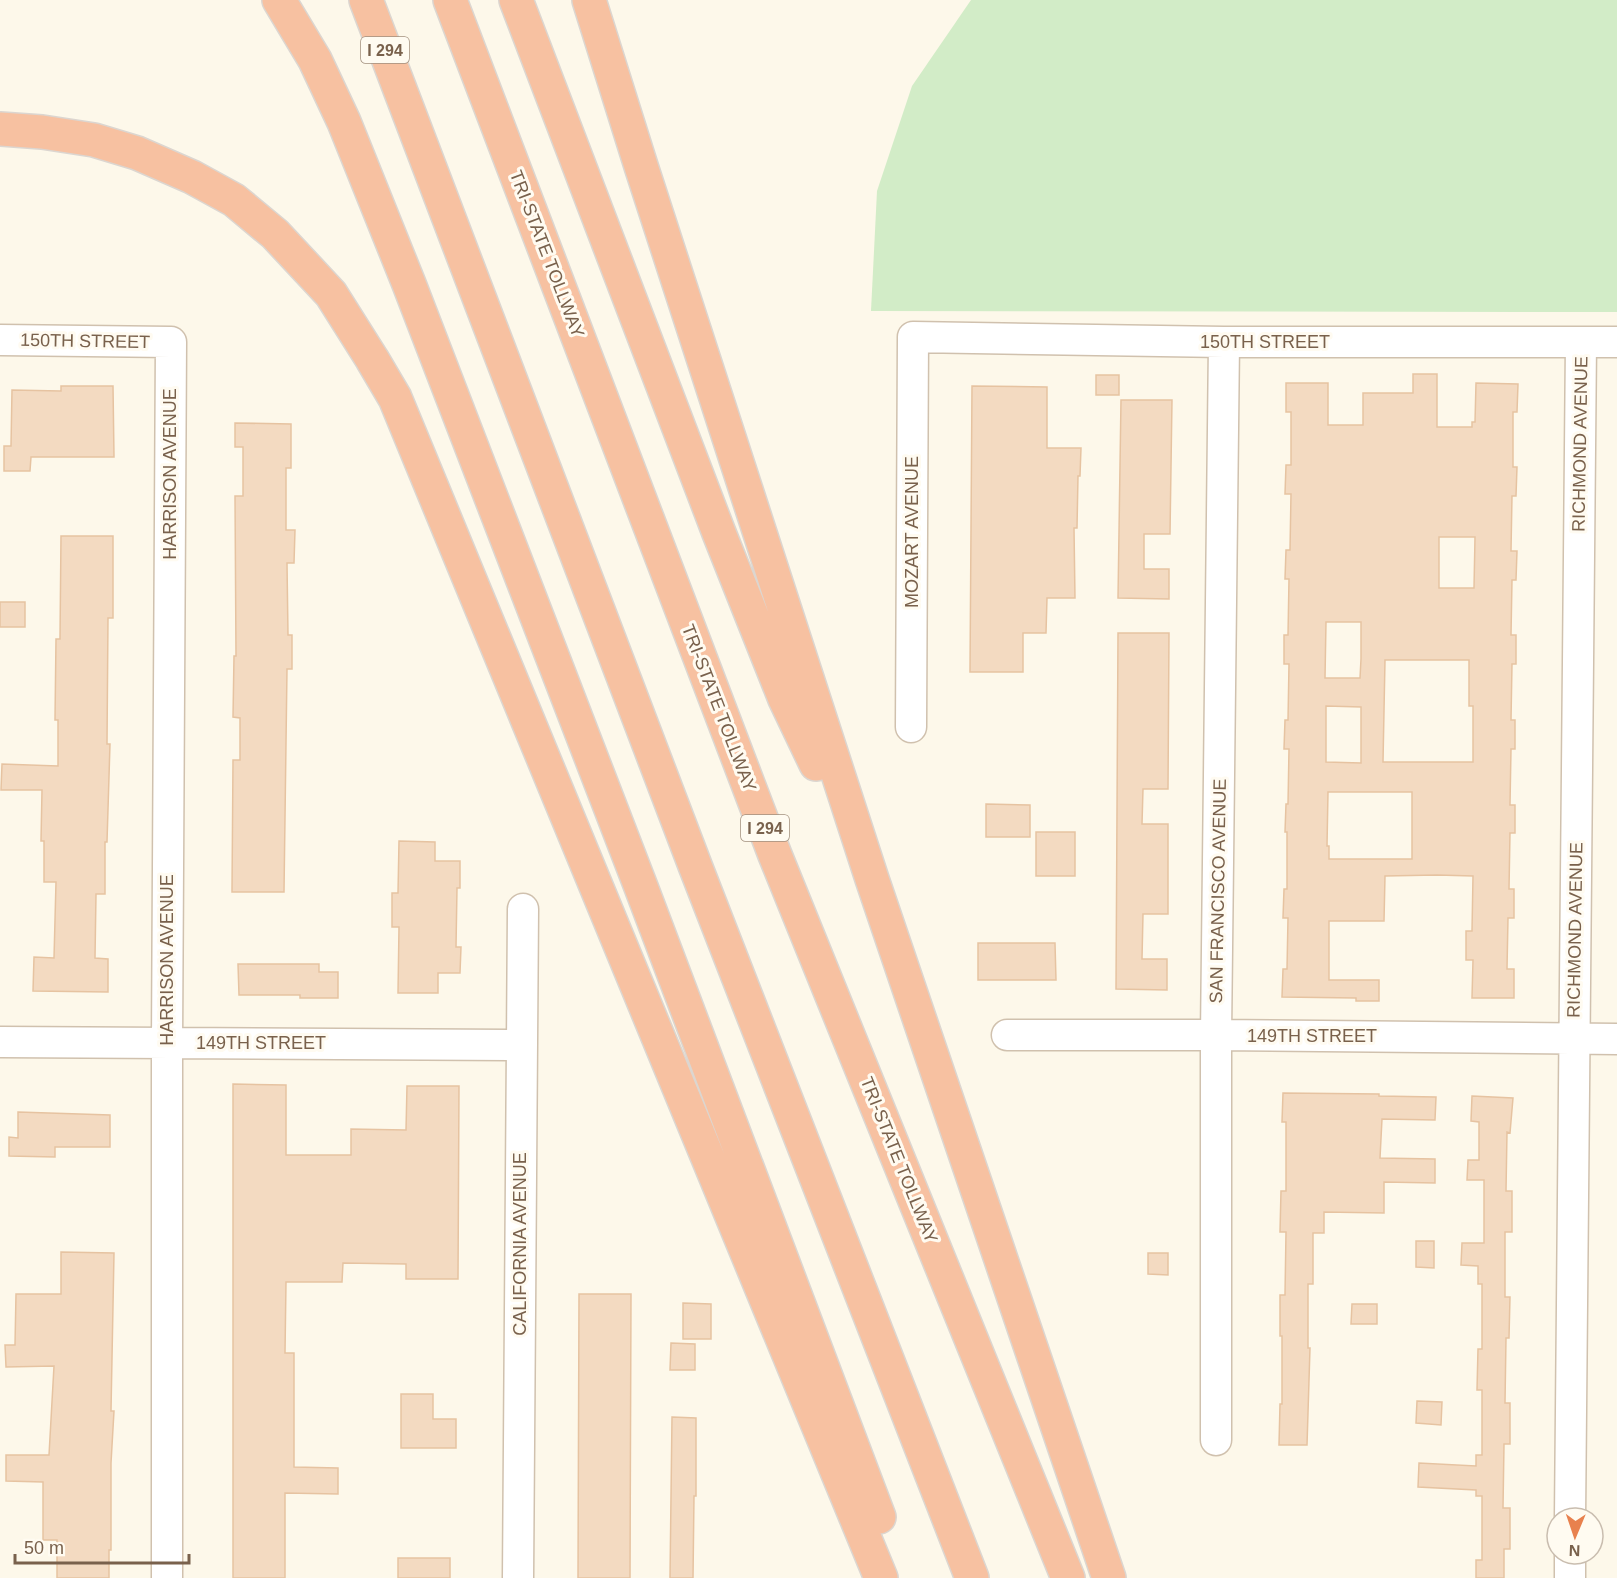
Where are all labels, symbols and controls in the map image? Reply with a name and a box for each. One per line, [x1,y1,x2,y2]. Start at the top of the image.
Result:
road number: I 294 [361,37,409,63]
street label: TRI-STATE TOLLWAY [506,168,588,340]
street label: 150TH STREET [20,330,150,352]
street label: 150TH STREET [1200,332,1330,352]
street label: RICHMOND AVENUE [1568,356,1592,532]
street label: HARRISON AVENUE [160,388,180,560]
street label: MOZART AVENUE [902,456,922,608]
street label: TRI-STATE TOLLWAY [678,622,760,794]
street label: SAN FRANCISCO AVENUE [1206,778,1230,1004]
road number: I 294 [741,815,789,841]
street label: RICHMOND AVENUE [1563,842,1587,1018]
street label: HARRISON AVENUE [157,874,177,1046]
street label: 149TH STREET [1247,1026,1377,1046]
street label: 149TH STREET [196,1033,326,1053]
street label: TRI-STATE TOLLWAY [857,1074,941,1246]
street label: CALIFORNIA AVENUE [510,1152,530,1336]
north arrow [1545,1506,1605,1566]
scale bar [15,1527,189,1565]
text: 50 m [24,1538,64,1558]
text: N [1568,1542,1581,1559]

